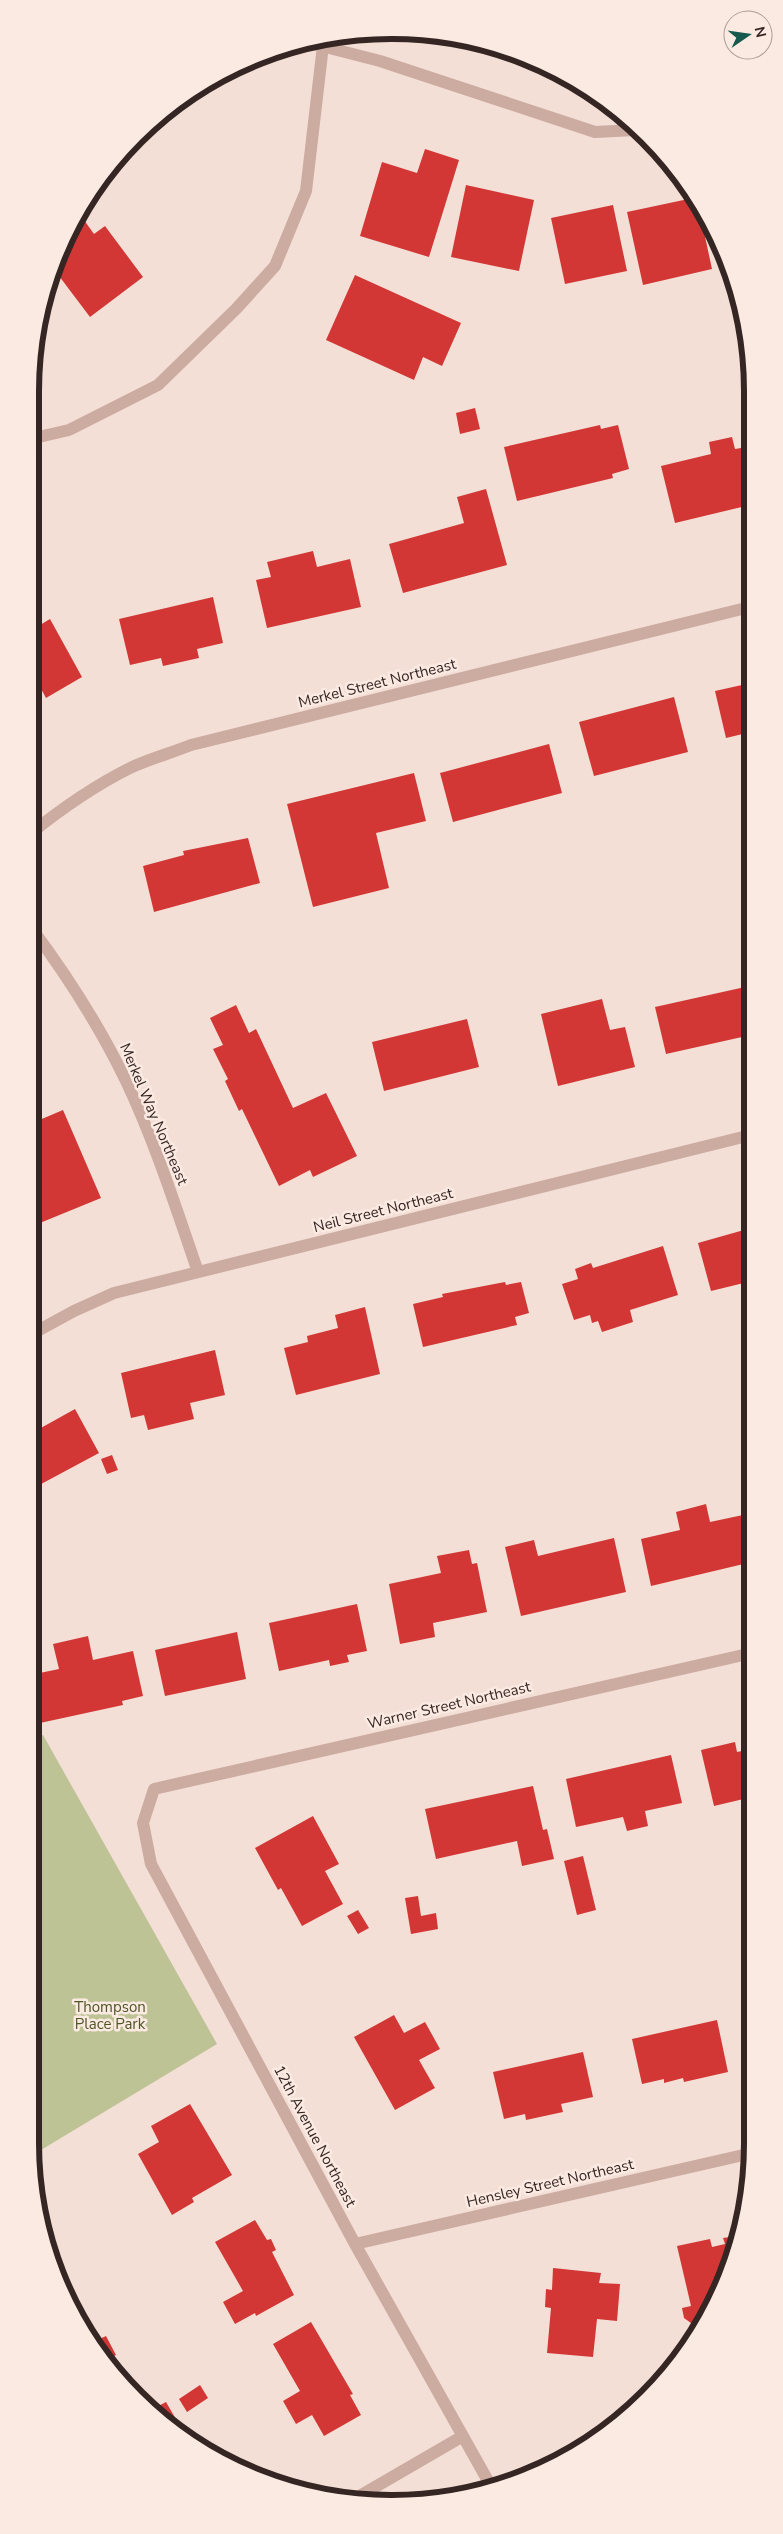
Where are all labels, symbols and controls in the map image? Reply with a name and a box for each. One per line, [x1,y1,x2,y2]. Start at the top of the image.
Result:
north arrow [723,10,773,60]
text: N [750,25,771,39]
street label: Merkel Street Northeast [296,654,459,712]
street label: Merkel Way Northeast [115,1040,193,1189]
street label: Neil Street Northeast [311,1183,455,1237]
street label: Warner Street Northeast [365,1676,533,1734]
park label: Thompson Place Park [74,1997,146,2034]
street label: 12th Avenue Northeast [269,2062,361,2211]
street label: Hensley Street Northeast [464,2154,636,2212]

